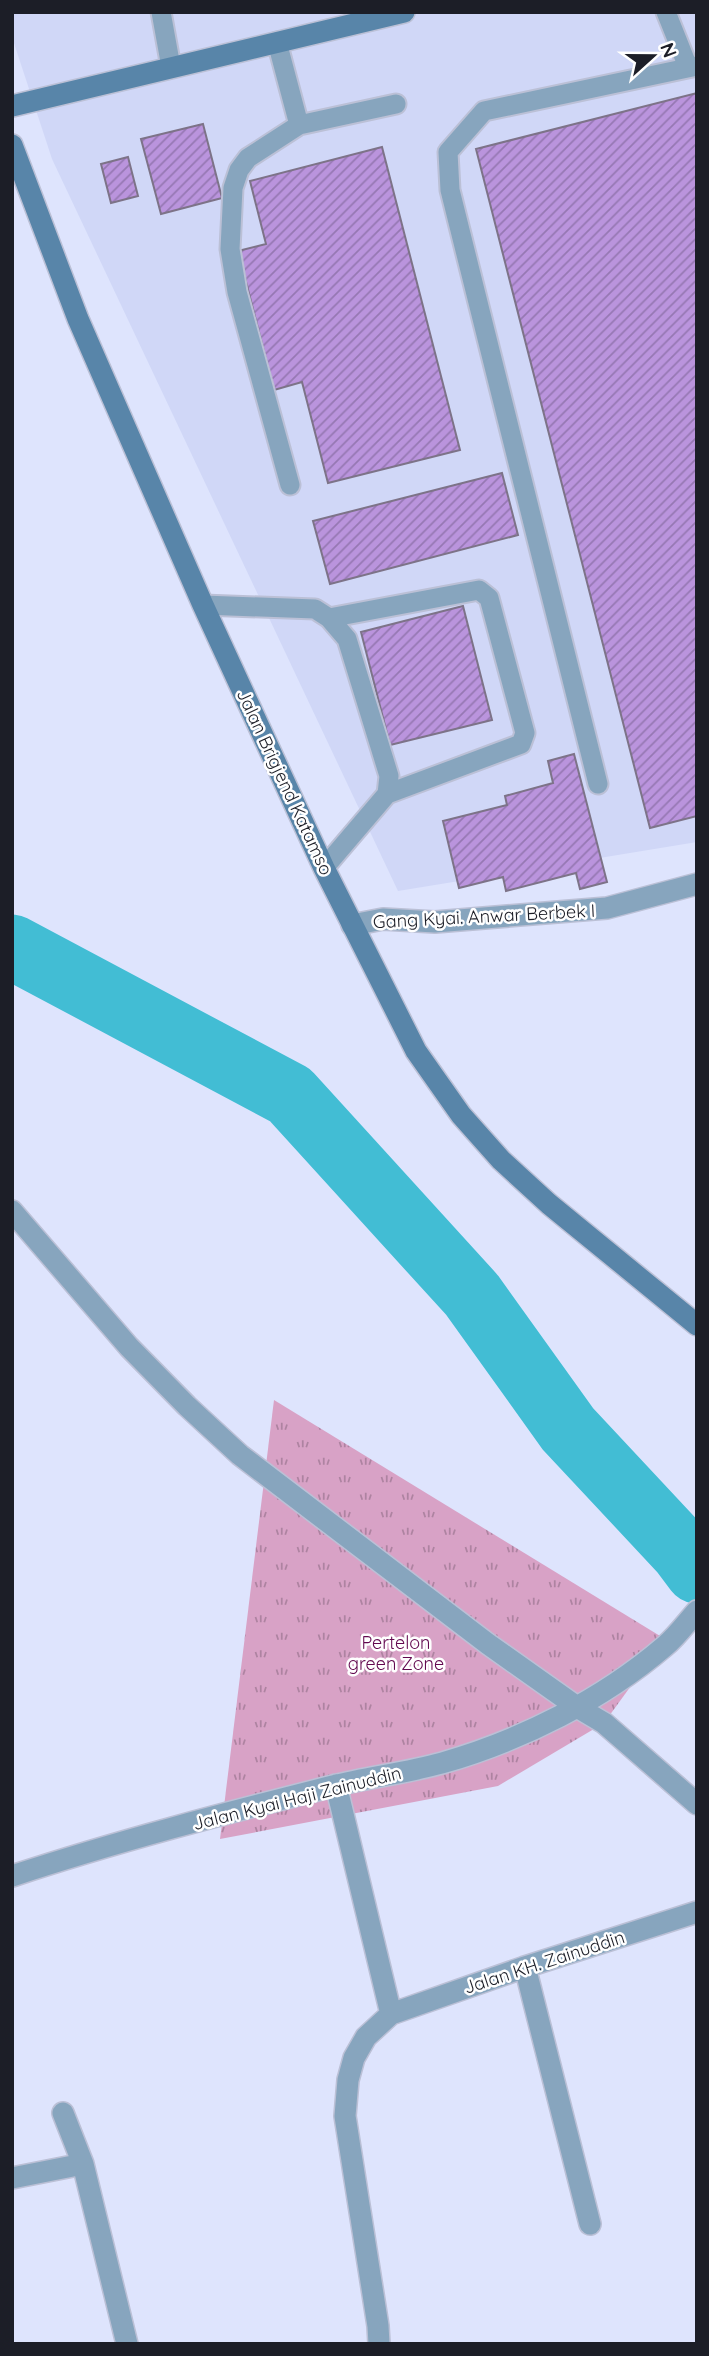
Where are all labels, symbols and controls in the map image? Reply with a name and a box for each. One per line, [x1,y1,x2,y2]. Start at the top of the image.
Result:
north arrow [618,21,688,91]
text: N [655,39,683,61]
street label: Jalan Brigjend Katamso [232,685,338,879]
street label: Gang Kyai. Anwar Berbek I [372,899,596,933]
park label: Pertelon green Zone [348,1631,444,1675]
street label: Jalan Kyai Haji Zainuddin [190,1761,404,1835]
street label: Jalan KH. Zainuddin [461,1925,627,1999]

